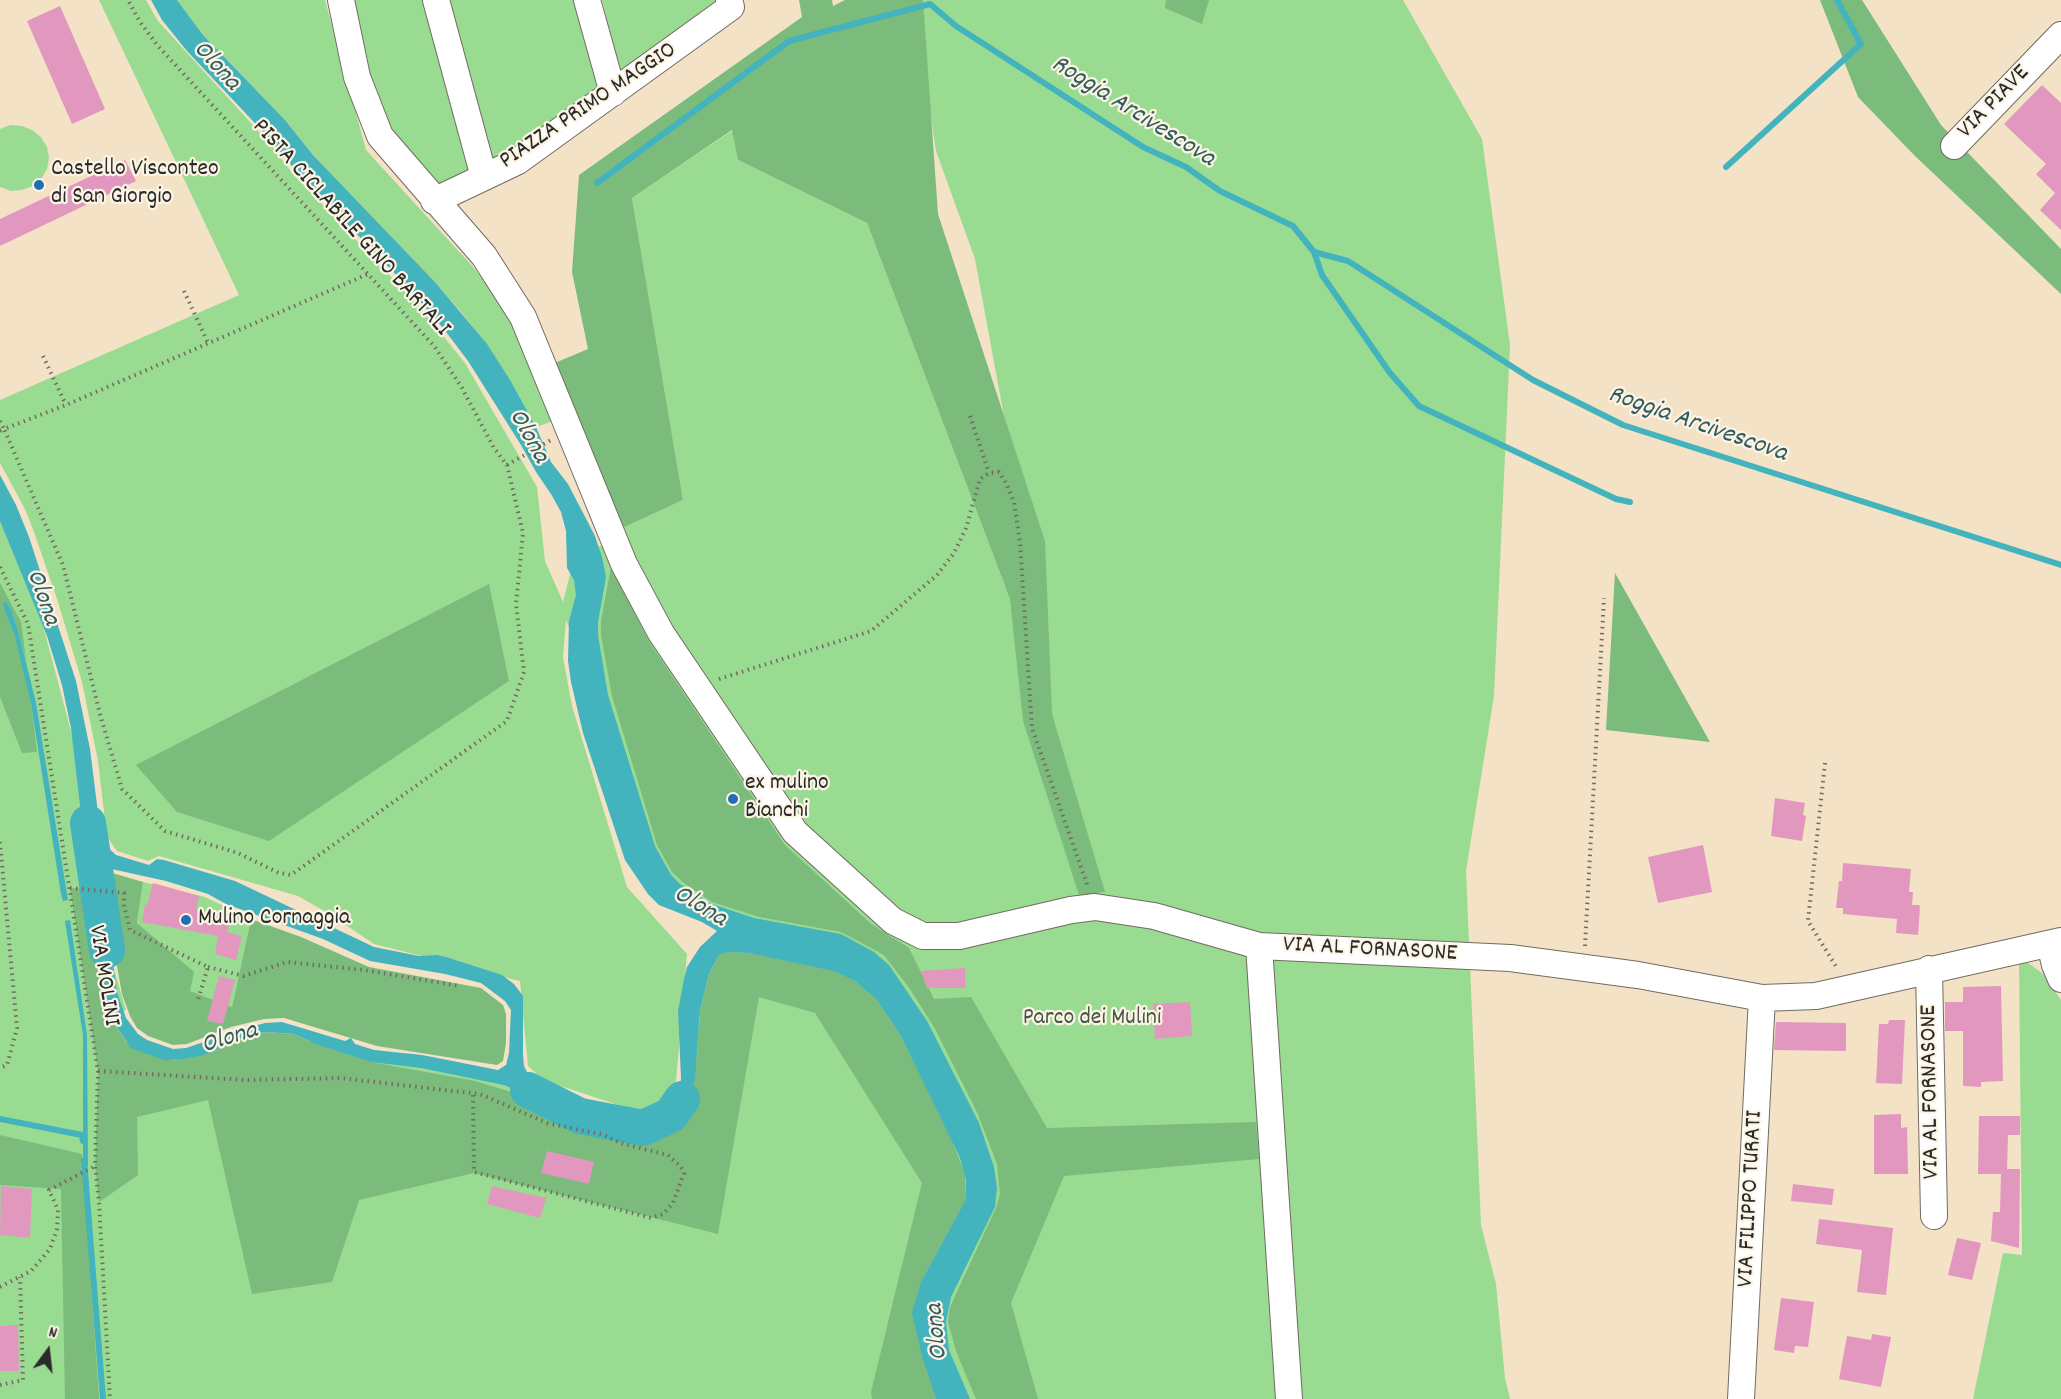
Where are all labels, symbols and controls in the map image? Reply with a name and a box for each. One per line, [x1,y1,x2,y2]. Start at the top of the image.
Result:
water label: Olona [184,35,246,99]
street label: PIAZZA PRIMO MAGGIO [495,37,683,177]
water label: Roggia Arcivescova [1044,50,1220,176]
street label: VIA PIAVE [1953,60,2037,146]
street label: PISTA CICLABILE GINO BARTALI [245,114,455,344]
place label: Castello Visconteo di San Giorgio [51,157,219,213]
marker: Castello Visconteo di San Giorgio [32,178,46,192]
water label: Roggia Arcivescova [1603,381,1791,471]
water label: Olona [500,405,554,469]
water label: Olona [17,566,65,630]
place label: ex mulino Bianchi [745,771,829,827]
marker: ex mulino Bianchi [726,792,740,806]
water label: Olona [667,880,731,936]
place label: Mulino Cornaggia [198,906,350,934]
marker: Mulino Cornaggia [179,913,193,927]
street label: VIA MOLINI [80,923,124,1029]
street label: VIA AL FORNASONE [1282,932,1458,970]
street label: VIA AL FORNASONE [1916,1005,1948,1179]
park label: Parco dei Mulini [1023,1006,1161,1034]
water label: Olona [198,1017,262,1063]
street label: VIA FILIPPO TURATI [1733,1110,1771,1288]
water label: Olona [921,1302,957,1362]
north arrow [18,1321,78,1381]
text: N [46,1321,60,1345]

